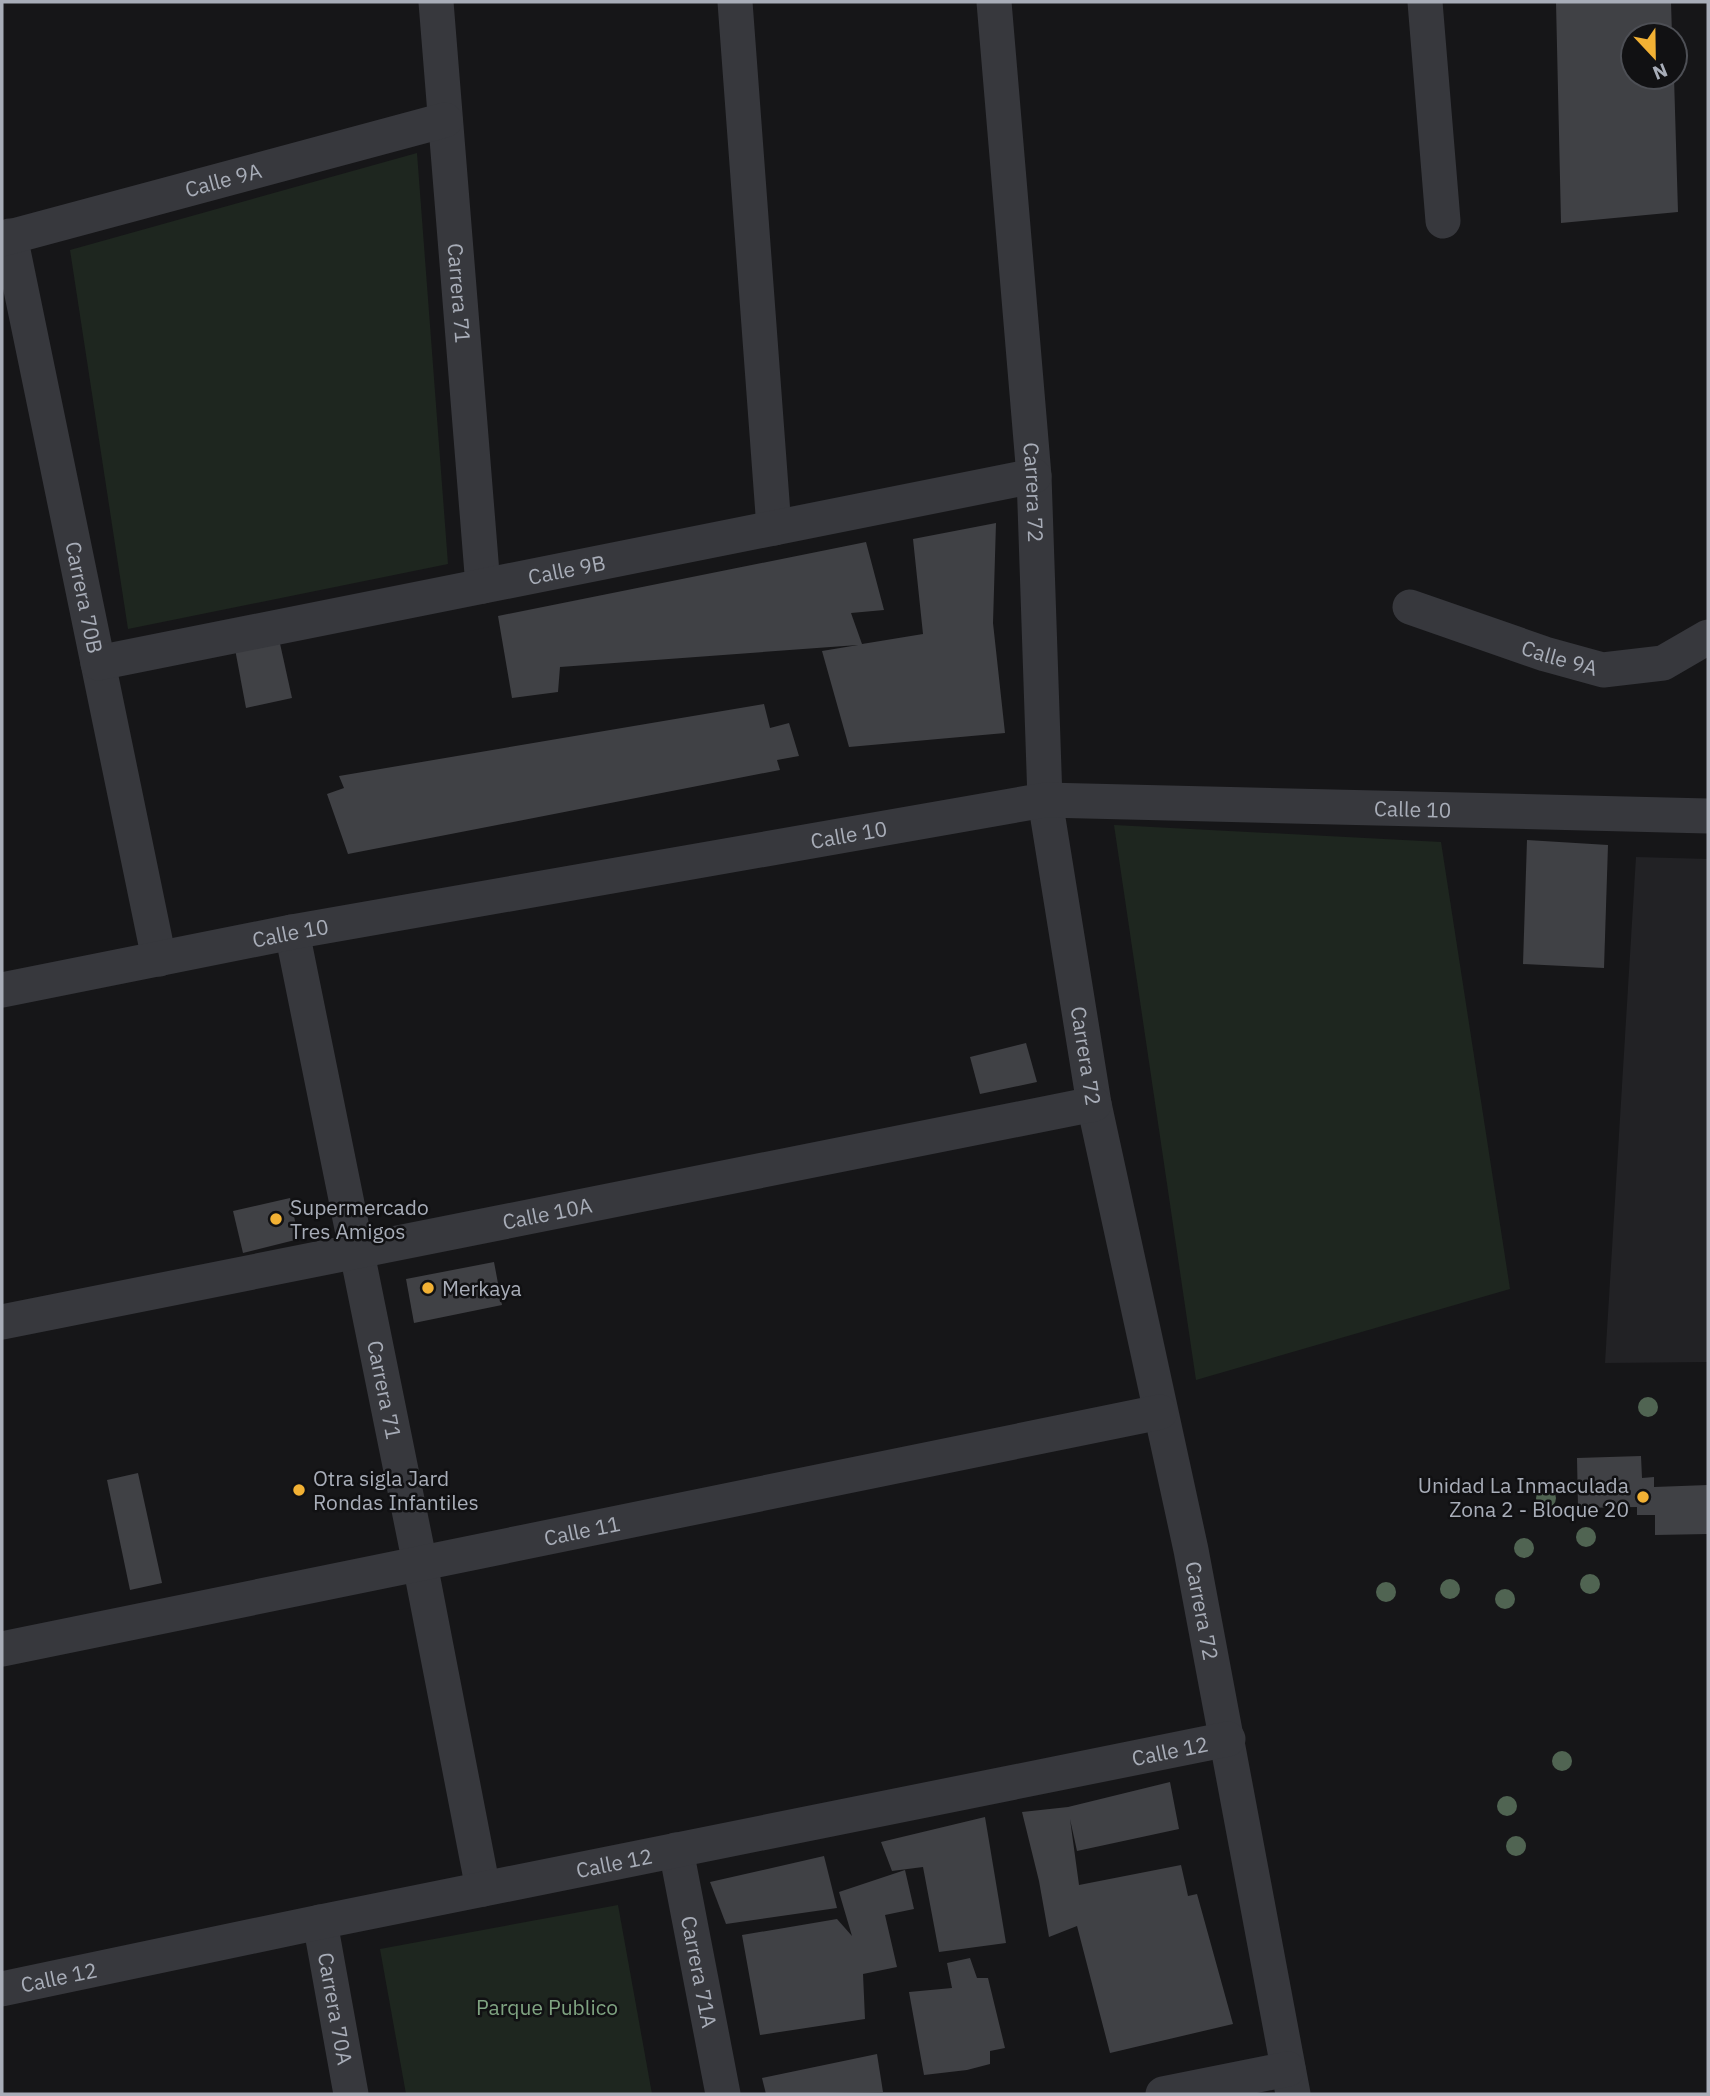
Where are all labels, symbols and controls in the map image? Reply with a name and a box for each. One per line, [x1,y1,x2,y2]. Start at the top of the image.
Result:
north arrow [1619,21,1689,91]
text: N [1649,58,1671,85]
street label: Calle 9A [182,156,265,203]
street label: Carrera 71 [441,242,477,344]
street label: Carrera 72 [1017,441,1050,543]
street label: Carrera 70B [59,539,110,656]
street label: Calle 9B [526,548,608,591]
street label: Calle 9A [1518,633,1601,682]
street label: Calle 10 [1374,794,1452,824]
street label: Calle 10 [808,814,889,855]
street label: Calle 10 [250,912,331,954]
street label: Carrera 72 [1064,1004,1108,1107]
street label: Calle 10A [500,1191,594,1236]
place label: Supermercado Tres Amigos [290,1193,429,1245]
marker: Supermercado Tres Amigos [268,1211,284,1227]
place label: Merkaya [442,1274,522,1302]
marker: Merkaya [420,1280,436,1296]
street label: Carrera 71 [361,1338,408,1442]
place label: Otra sigla Jard Rondas Infantiles [313,1464,479,1516]
place label: Unidad La Inmaculada Zona 2 - Bloque 20 [1418,1471,1629,1523]
marker: Otra sigla Jard Rondas Infantiles [291,1482,307,1498]
marker: Unidad La Inmaculada Zona 2 - Bloque 20 [1635,1489,1651,1505]
street label: Calle 11 [541,1509,623,1552]
street label: Carrera 72 [1179,1559,1225,1663]
street label: Calle 12 [1129,1729,1211,1772]
street label: Calle 12 [573,1841,655,1884]
street label: Carrera 71A [675,1913,724,2030]
street label: Carrera 70A [312,1950,359,2067]
street label: Calle 12 [18,1955,99,1999]
park label: Parque Publico [476,1993,618,2021]

